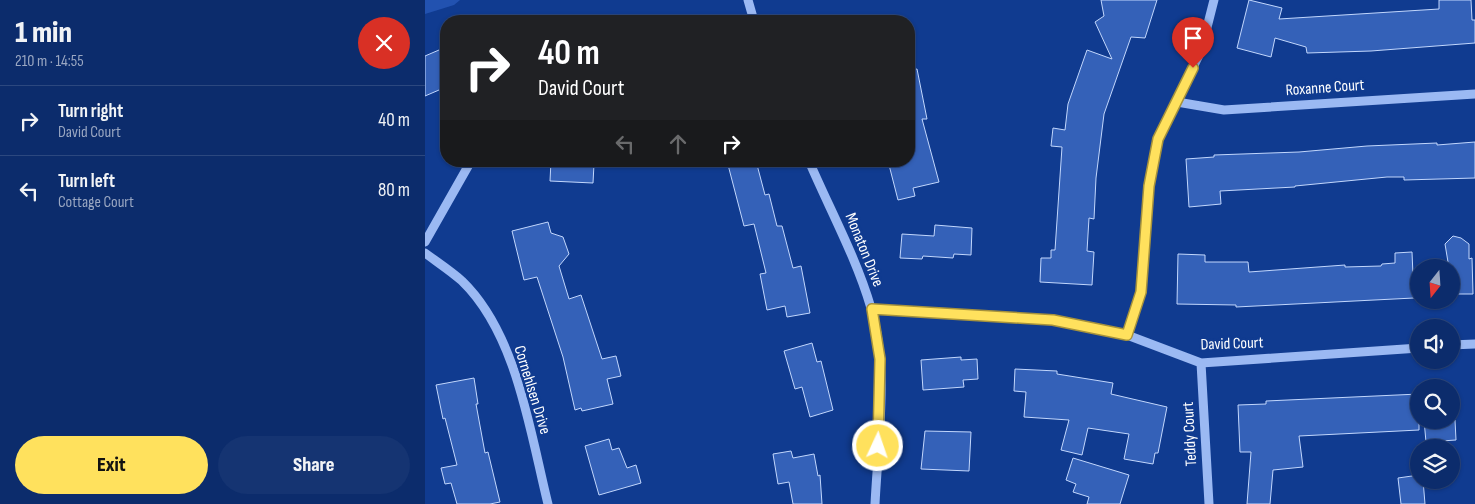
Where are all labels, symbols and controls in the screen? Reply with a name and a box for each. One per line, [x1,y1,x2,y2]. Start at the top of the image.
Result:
text: 1 min [15,15,72,51]
button: close [358,17,410,69]
pin [1172,17,1214,68]
icon: arrive [1179,24,1207,52]
text: 40 m [538,32,600,75]
icon: right [455,35,520,100]
text: 210 m · 14:55 [15,52,84,71]
text: David Court [538,75,624,102]
street label: Roxanne Court [1285,76,1365,100]
text: Turn right [58,100,123,123]
icon: right [15,107,43,135]
text: 40 m [378,109,410,132]
text: David Court [58,123,121,142]
icon: left [611,130,639,158]
icon: ahead [664,130,692,158]
icon: right [717,130,745,158]
text: Turn left [58,170,115,193]
icon: left [15,177,43,205]
text: 80 m [378,179,410,202]
text: Cottage Court [58,193,134,212]
street label: Monaton Drive [841,210,887,290]
north arrow [1410,259,1460,309]
map controls [1410,259,1460,489]
button: sound [1410,319,1460,369]
street label: David Court [1200,333,1264,355]
street label: Cornehlsen Drive [510,343,554,437]
button: search [1410,379,1460,429]
street label: Teddy Court [1179,401,1201,467]
position arrow [851,419,903,471]
button: Exit [15,436,208,494]
button: Share [218,436,410,494]
button: layers [1410,439,1460,489]

